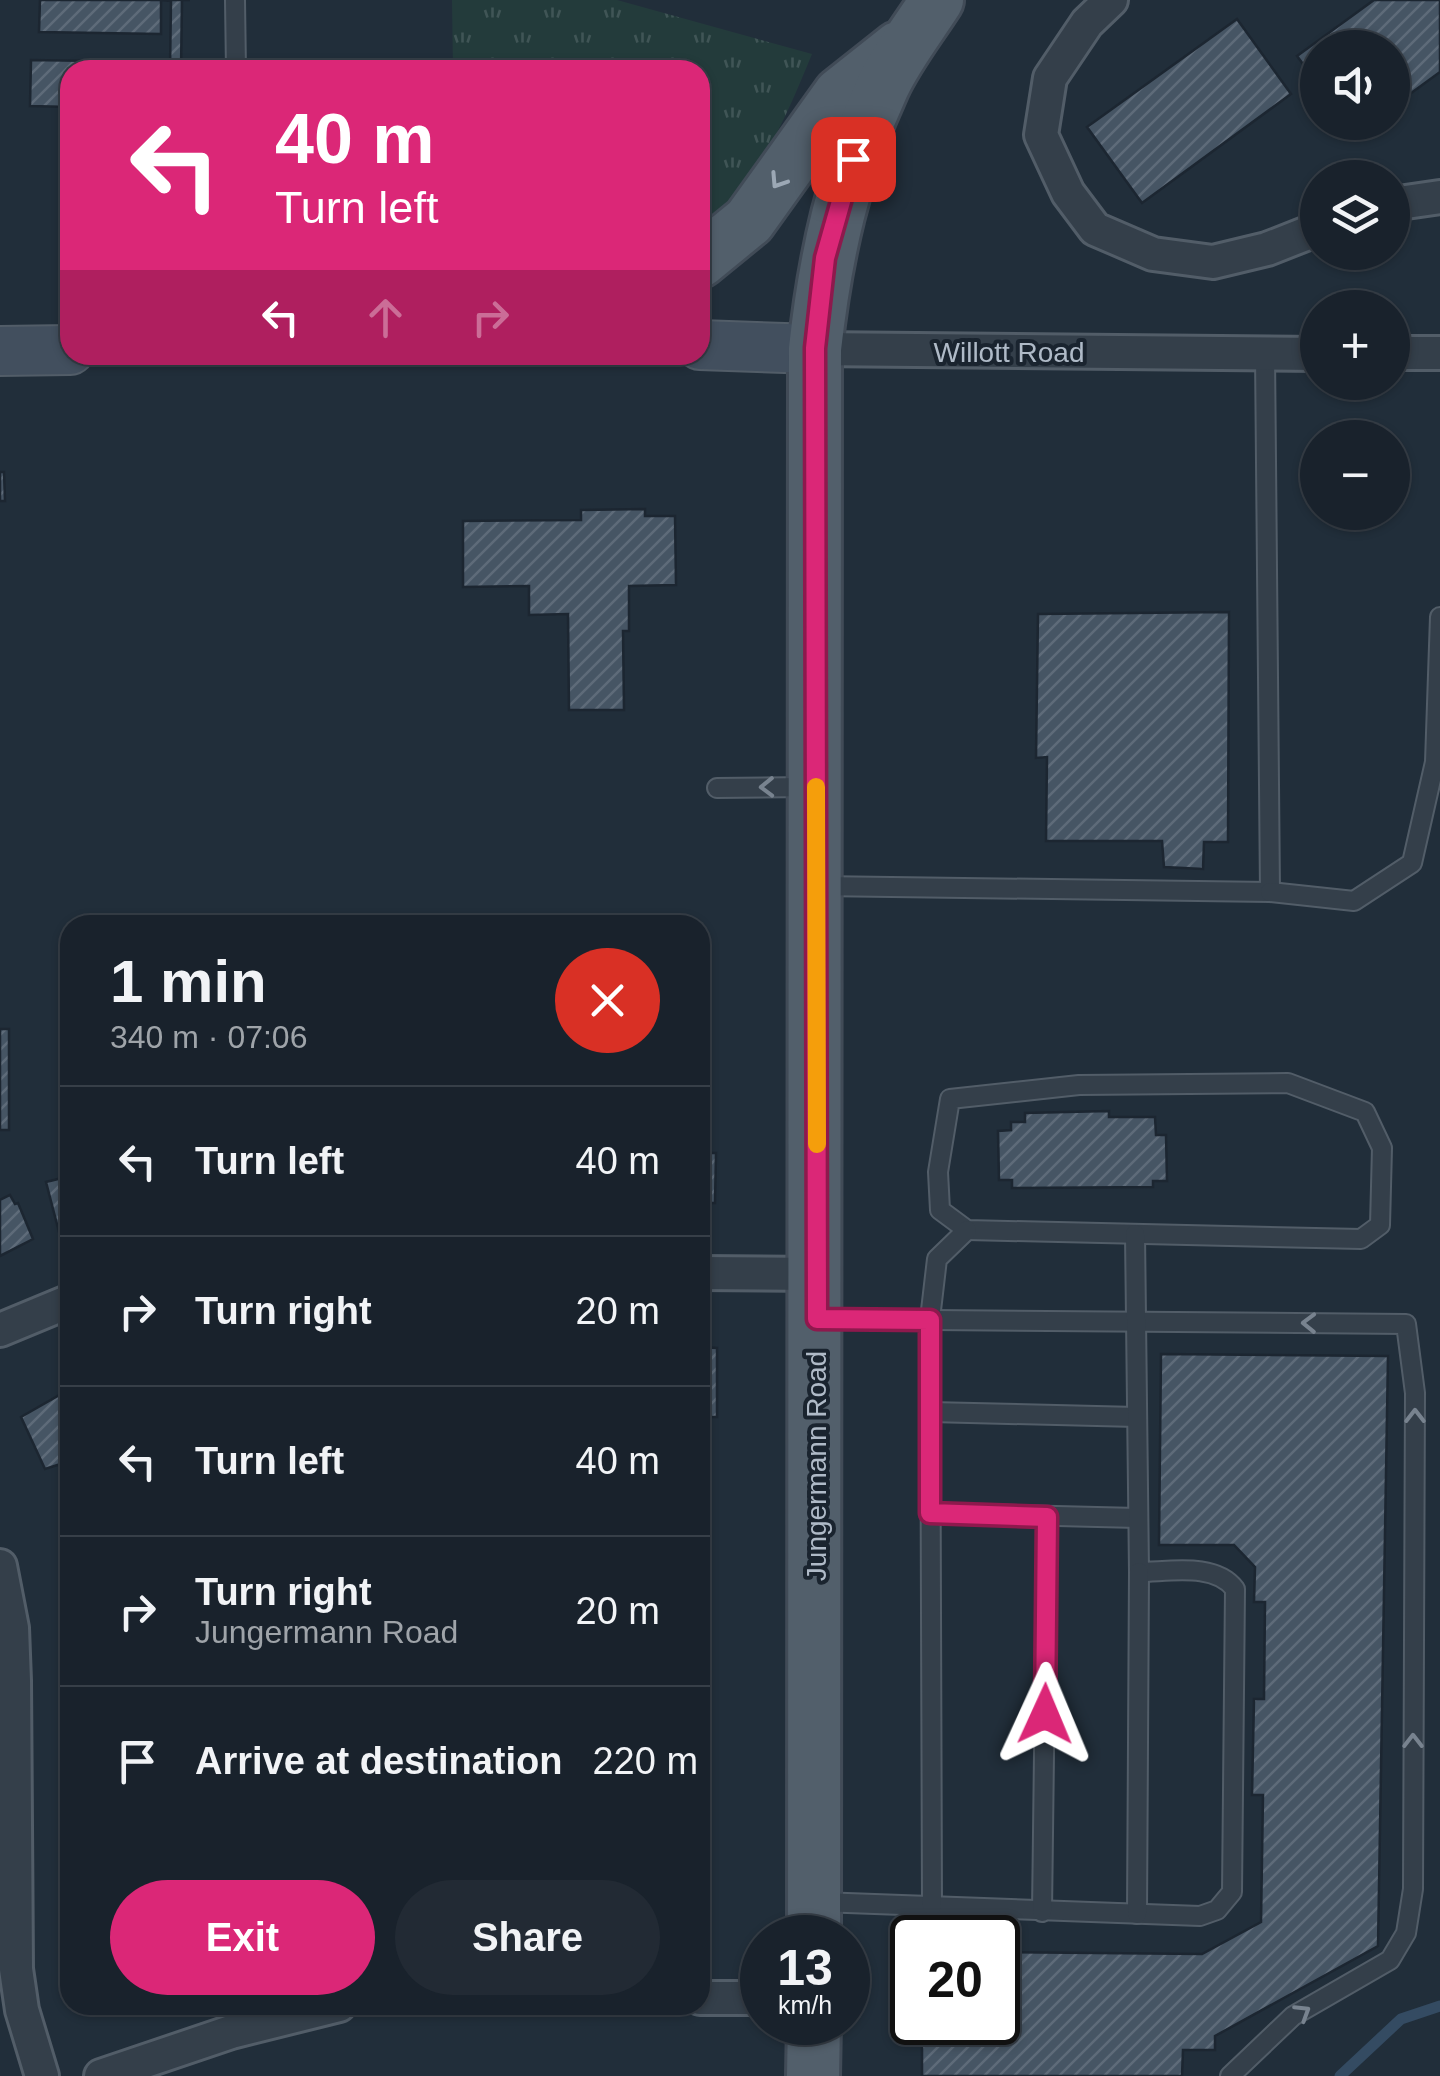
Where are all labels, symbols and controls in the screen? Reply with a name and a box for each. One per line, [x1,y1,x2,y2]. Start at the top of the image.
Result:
map controls [1300,30,1410,530]
button: sound [1300,30,1410,140]
icon: left [110,100,240,230]
text: 40 m [275,100,435,178]
pin [811,117,896,202]
icon: arrive [826,132,881,187]
button: layers [1300,160,1410,270]
one-way arrow [772,171,791,189]
text: Turn left [275,182,438,233]
icon: left [253,290,308,345]
icon: ahead [358,290,413,345]
icon: right [463,290,518,345]
button: + [1300,290,1410,400]
street label: Willott Road [934,337,1084,368]
button: − [1300,420,1410,530]
one-way arrow [758,777,774,798]
text: 1 min [110,948,267,1015]
button: close [555,948,660,1053]
text: 340 m · 07:06 [110,1019,307,1055]
icon: left [110,1134,165,1189]
text: Turn left [195,1140,344,1182]
text: 40 m [576,1140,660,1182]
icon: right [110,1284,165,1339]
text: Turn right [195,1290,372,1332]
text: 20 m [576,1290,660,1332]
one-way arrow [1300,1312,1316,1334]
street label: Jungermann Road [801,1351,832,1581]
one-way arrow [1404,1408,1426,1424]
icon: left [110,1434,165,1489]
text: Turn left [195,1440,344,1482]
text: 40 m [576,1440,660,1482]
text: Turn right [195,1571,372,1613]
icon: right [110,1584,165,1639]
text: 20 m [576,1590,660,1632]
text: Jungermann Road [195,1614,458,1650]
position arrow [993,1662,1097,1766]
one-way arrow [1402,1733,1424,1748]
icon: arrive [110,1734,165,1789]
text: Arrive at destination [195,1740,562,1782]
text: 220 m [592,1740,698,1782]
button: Exit [110,1880,375,1995]
button: Share [395,1880,660,1995]
speed limit sign: 20 [890,1915,1020,2045]
text: 13 [777,1940,833,1996]
text: km/h [778,1991,832,2019]
one-way arrow [1292,2005,1310,2024]

